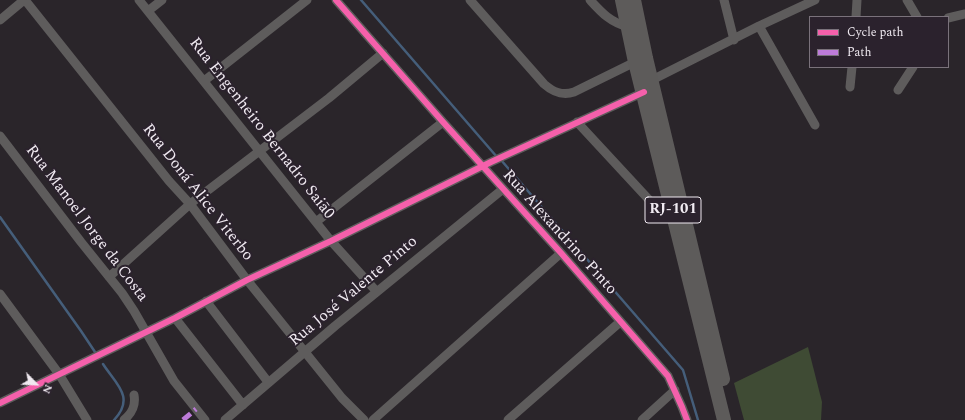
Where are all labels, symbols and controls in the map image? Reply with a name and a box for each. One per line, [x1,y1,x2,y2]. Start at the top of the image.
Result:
legend [809,16,949,68]
text: Cycle path [847,23,904,42]
street label: Rua Engenheiro Bernadro Saiā0 [184,34,338,224]
text: Path [847,43,872,62]
street label: Rua Doná Alice Viterbo [137,121,257,265]
street label: Rua Manoel Jorge da Costa [21,142,151,306]
street label: Rua Alexandrino Pinto [498,167,620,299]
road number: RJ-101 [645,197,701,223]
street label: Rua José Valente Pinto [286,233,422,351]
north arrow [16,364,56,404]
text: N [38,382,57,397]

